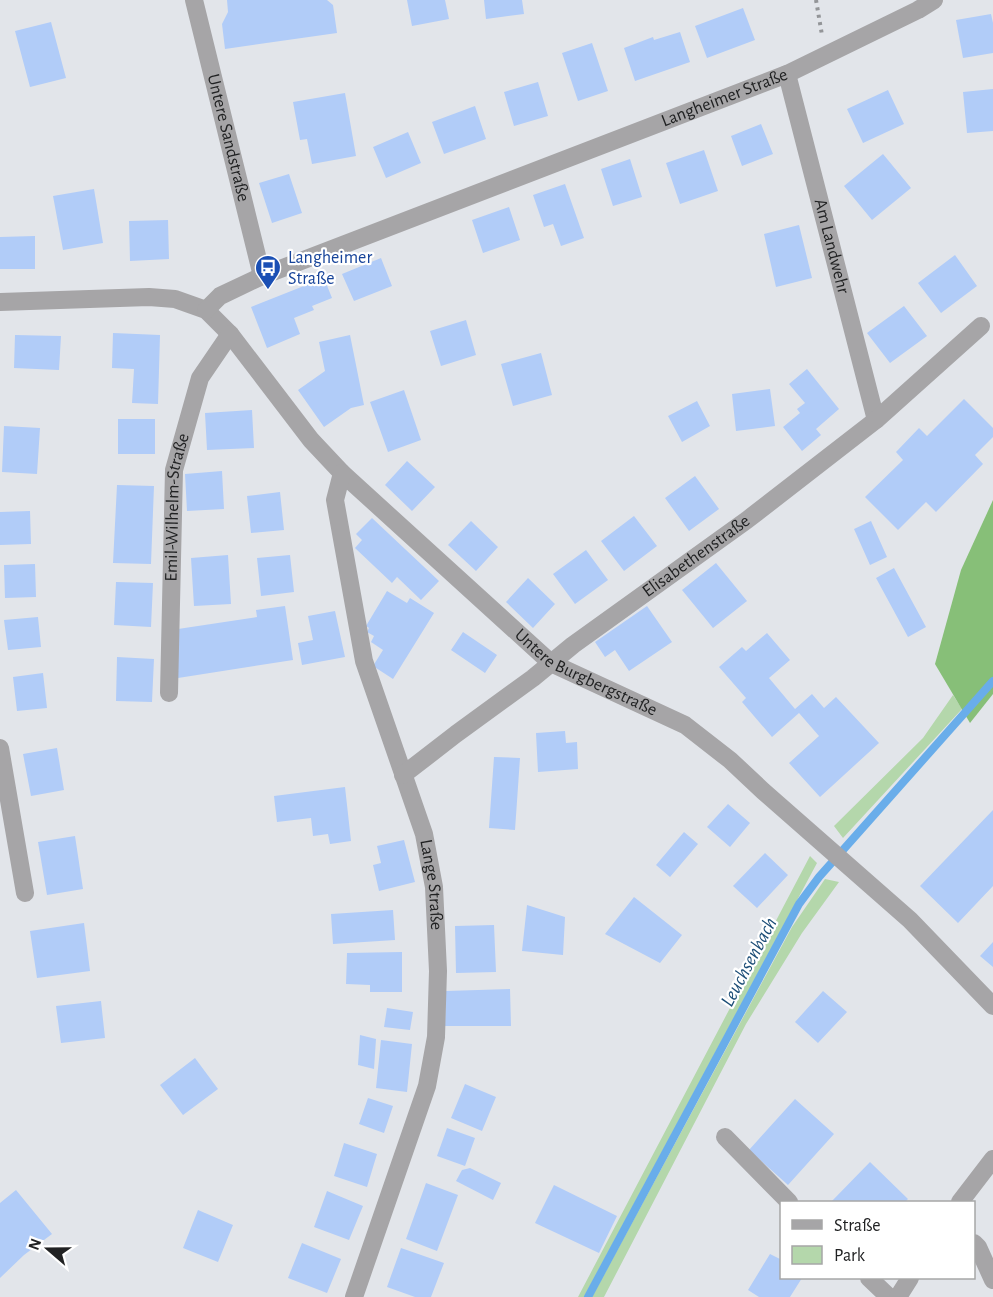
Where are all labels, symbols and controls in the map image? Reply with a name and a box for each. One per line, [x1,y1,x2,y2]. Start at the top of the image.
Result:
street label: Langheimer Straße [659,66,790,130]
street label: Untere Sandstraße [204,72,252,203]
street label: Am Landwehr [811,197,852,296]
place label: Langheimer Straße [288,249,372,288]
bus stop icon: Langheimer Straße [253,253,283,291]
street label: Emil-Wilhelm-Straße [162,431,193,582]
street label: Elisabethenstraße [639,512,753,601]
street label: Untere Burgbergstraße [511,626,660,720]
street label: Lange Straße [416,838,445,931]
water label: Leuchsenbach [717,914,781,1010]
legend [780,1201,975,1279]
text: Straße [834,1217,880,1235]
north arrow [18,1219,78,1279]
text: N [25,1236,44,1252]
text: Park [834,1247,866,1265]

